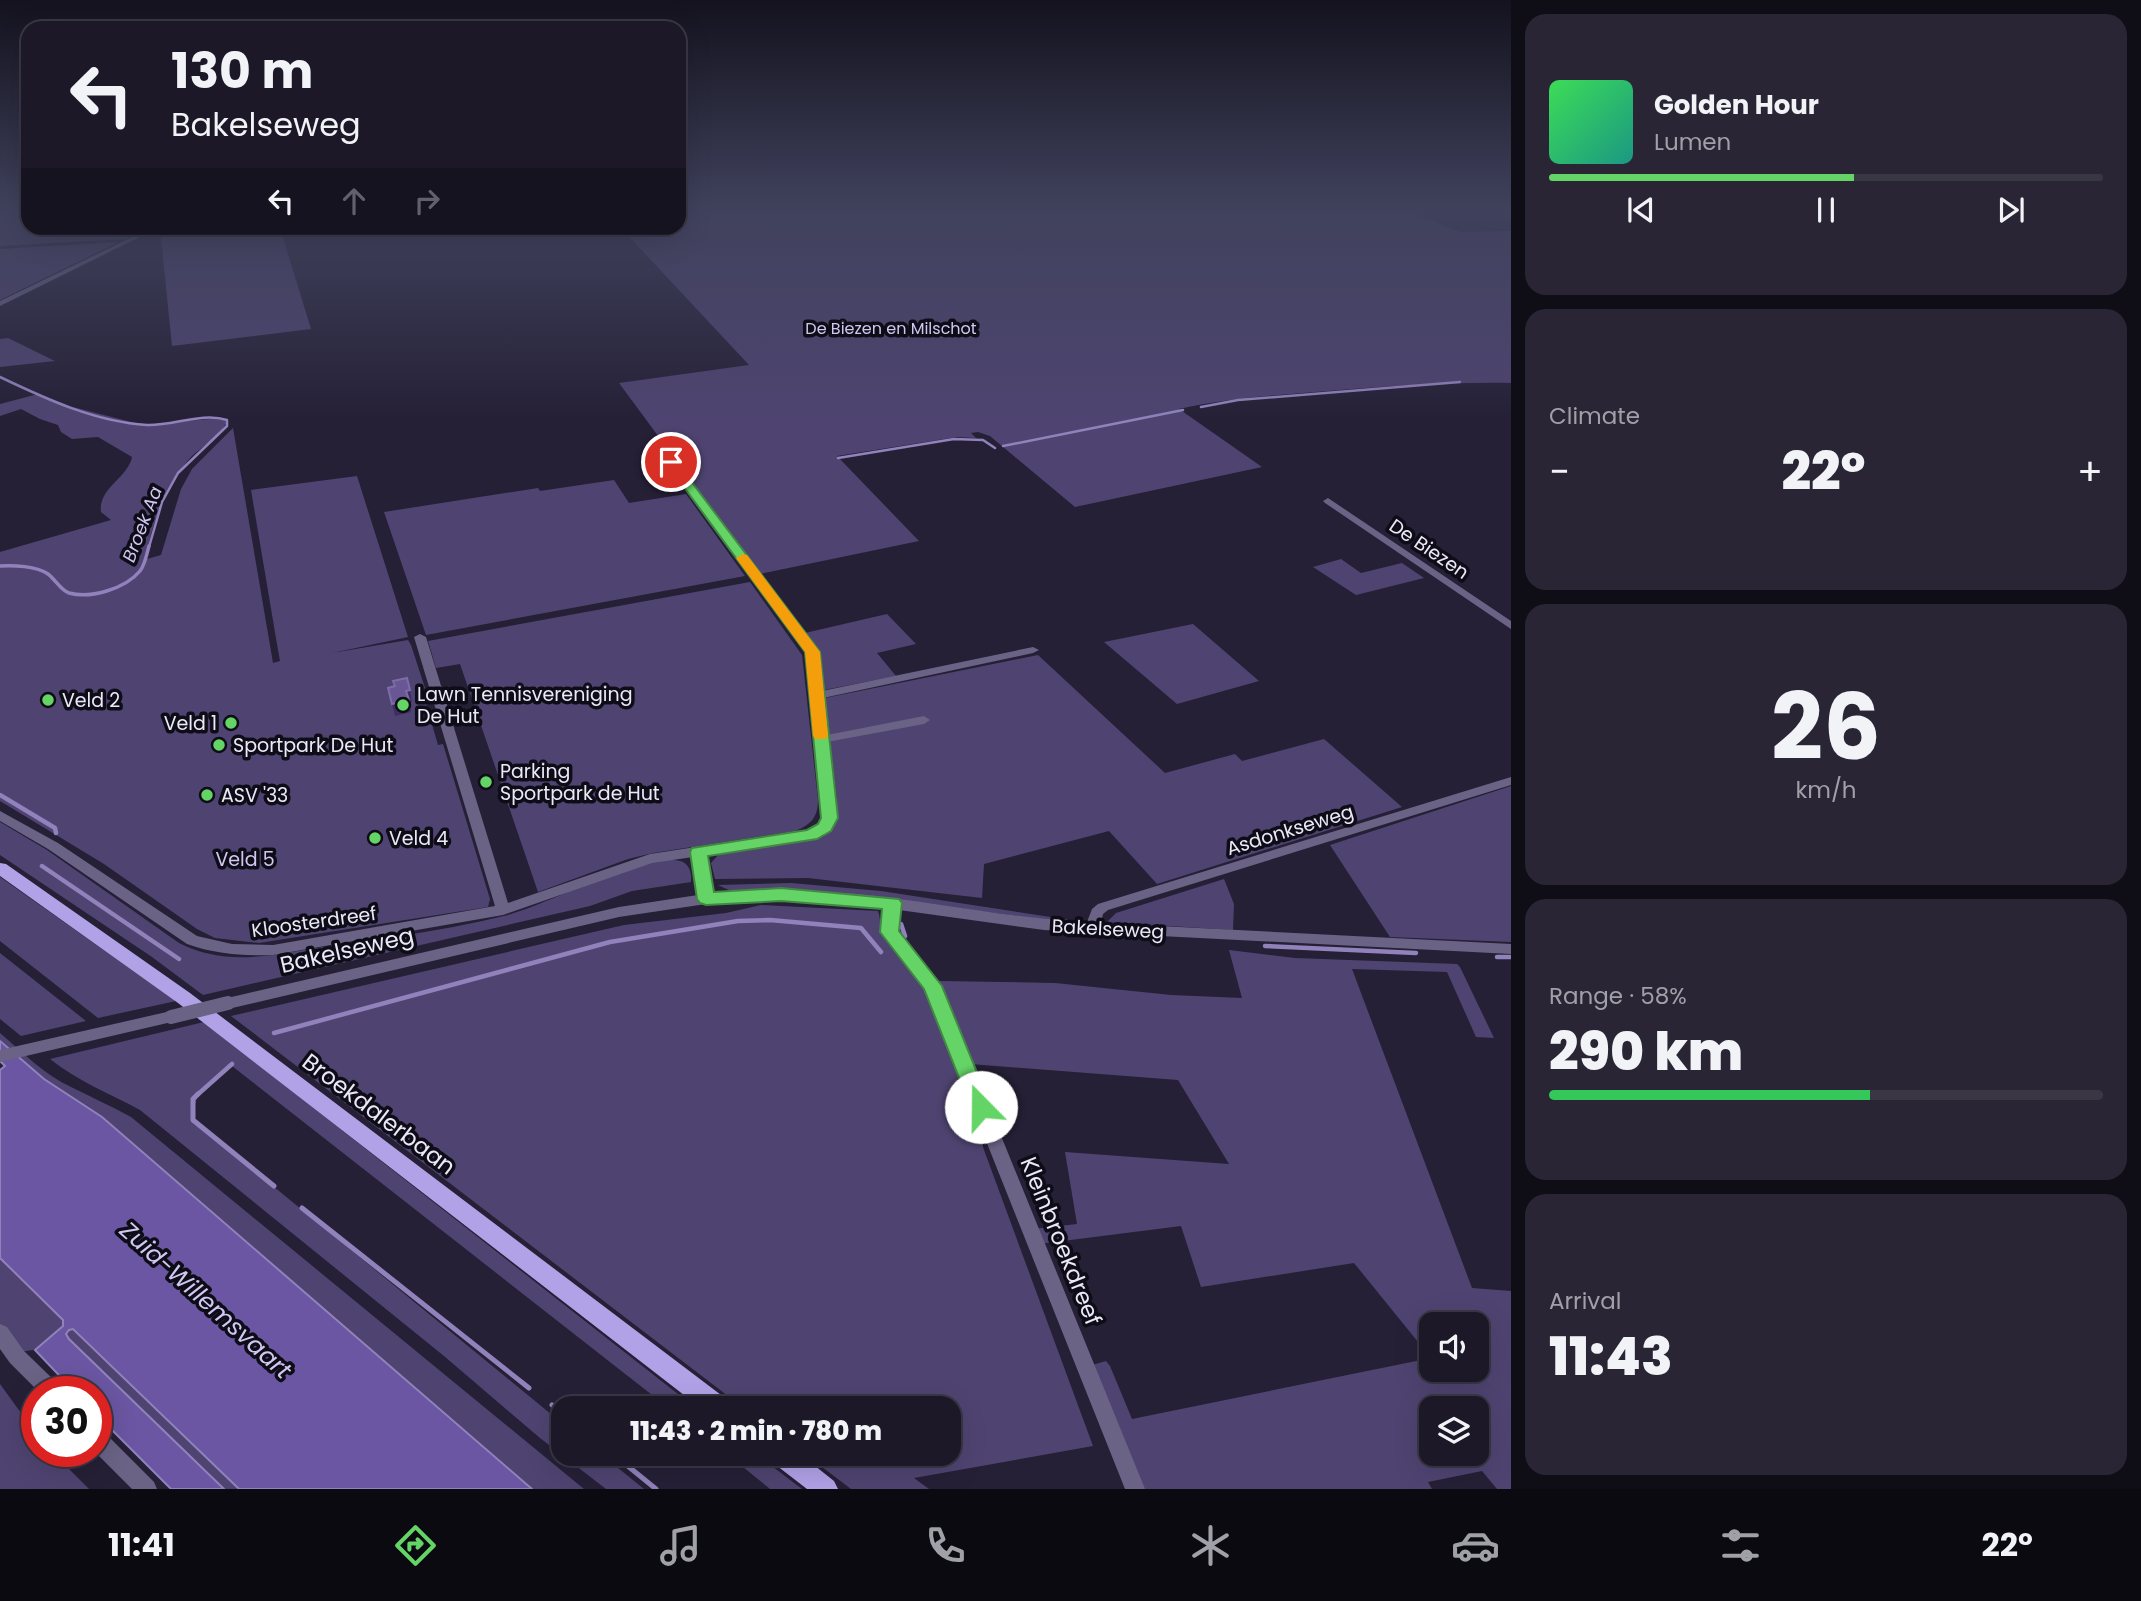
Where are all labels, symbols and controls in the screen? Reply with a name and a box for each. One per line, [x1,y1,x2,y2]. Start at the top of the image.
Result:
text: 130 m [171,37,313,105]
icon: left [56,49,147,140]
text: Golden Hour [1654,87,1819,123]
text: Bakelseweg [171,102,361,147]
text: Lumen [1654,126,1731,158]
icon: left [262,182,300,220]
icon: ahead [335,182,373,220]
icon: right [408,182,446,220]
icon: previous [1622,191,1660,229]
icon: pause [1807,191,1845,229]
icon: next [1992,191,2030,229]
park label: De Biezen en Milschot [805,317,977,340]
text: Climate [1549,400,1640,432]
pin [641,432,701,492]
text: 22° [1781,435,1866,508]
icon: arrive [652,443,690,481]
text: − [1549,445,1570,498]
text: + [2077,445,2103,498]
water label: Broek Aa [116,482,168,566]
street label: De Biezen [1384,512,1474,586]
text: 26 [1771,663,1881,791]
place label: Lawn Tennisvereniging De Hut [417,681,633,730]
place label: Veld 2 [62,687,120,714]
marker: Veld 2 [40,692,56,708]
marker: Lawn Tennisvereniging De Hut [395,697,411,713]
place label: Veld 1 [164,710,217,737]
marker: Veld 1 [223,715,239,731]
place label: Sportpark De Hut [233,732,393,759]
marker: Sportpark De Hut [211,737,227,753]
place label: Parking Sportpark de Hut [500,758,660,807]
marker: Parking Sportpark de Hut [478,774,494,790]
text: km/h [1795,774,1857,806]
place label: ASV '33 [221,782,288,809]
marker: ASV '33 [199,787,215,803]
street label: Asdonkseweg [1223,798,1357,862]
place label: Veld 4 [389,825,448,852]
marker: Veld 4 [367,830,383,846]
park label: Veld 5 [215,846,275,873]
street label: Kloosterdreef [250,900,378,944]
street label: Bakelseweg [1051,913,1165,945]
street label: Bakelseweg [277,919,417,981]
text: Range · 58% [1549,980,1687,1012]
text: 290 km [1549,1015,1743,1088]
street label: Broekdalerbaan [296,1046,462,1182]
position arrow [944,1070,1018,1144]
street label: Kleinbroekdreef [1013,1152,1109,1330]
water label: Zuid-Willemsvaart [112,1213,300,1387]
text: Arrival [1549,1285,1621,1317]
map controls [1419,1312,1489,1466]
button: sound [1419,1312,1489,1382]
text: 11:43 [1549,1320,1673,1393]
speed limit sign: 30 [21,1376,112,1467]
button: layers [1419,1396,1489,1466]
text: 11:43 · 2 min · 780 m [630,1413,882,1449]
icon: directions [391,1521,440,1570]
icon: music [656,1521,705,1570]
icon: phone [921,1521,970,1570]
icon: climate [1186,1521,1235,1570]
icon: car [1451,1521,1500,1570]
icon: filters [1716,1521,1765,1570]
text: 11:41 [108,1522,175,1567]
text: 22° [1982,1522,2033,1567]

